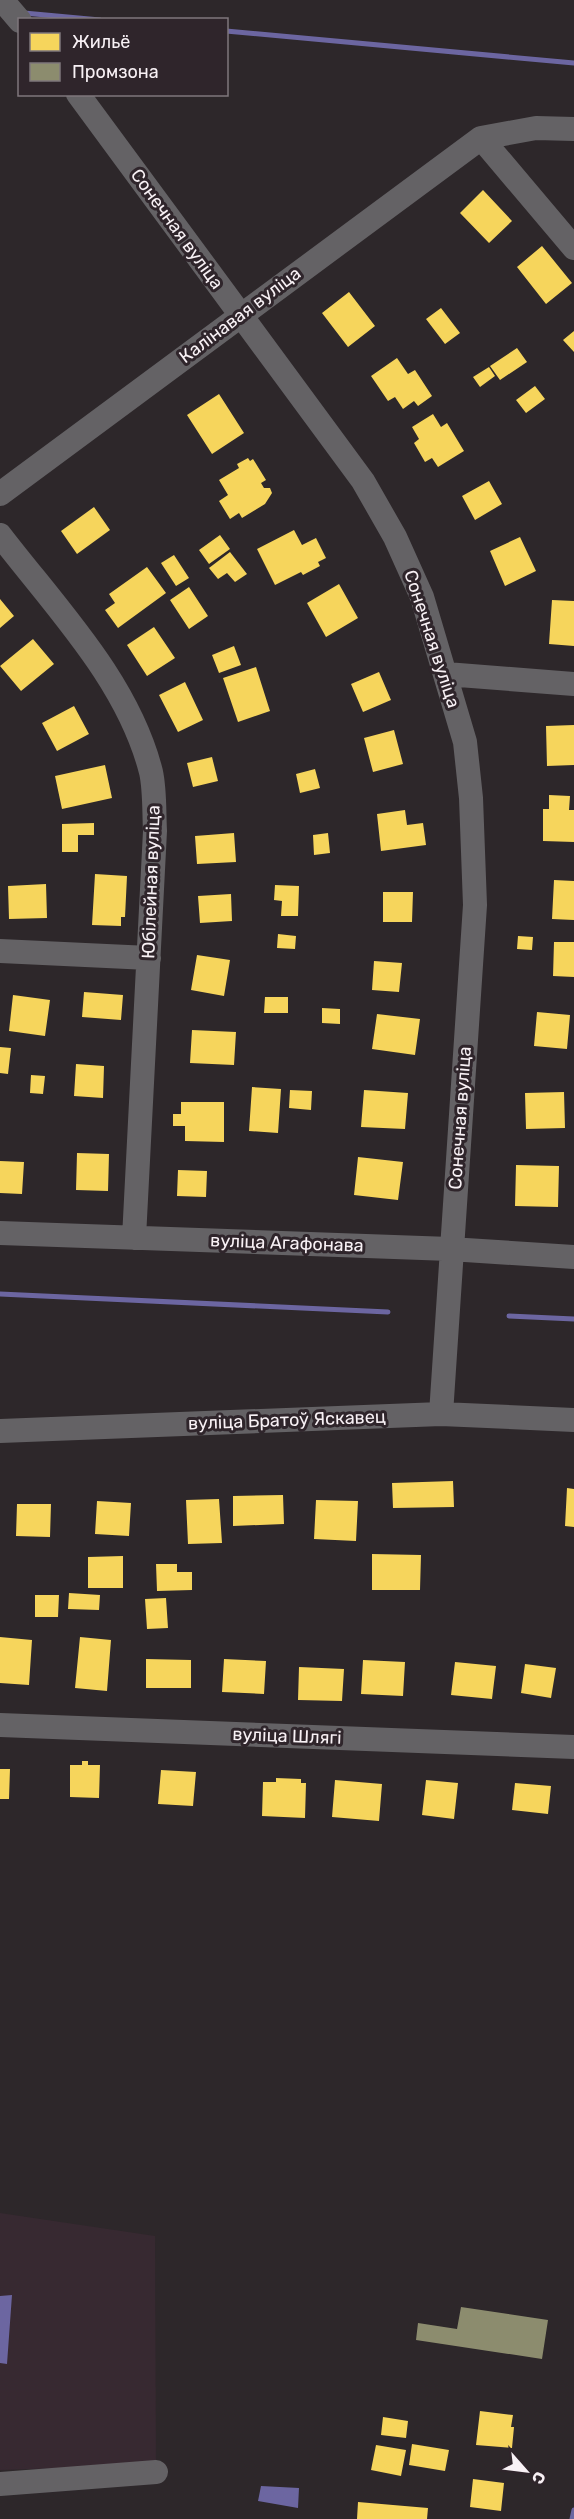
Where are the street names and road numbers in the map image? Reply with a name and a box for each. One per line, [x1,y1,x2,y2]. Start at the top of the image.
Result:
street label: Сонечная вуліца [126,164,228,294]
street label: Калінавая вуліца [175,262,305,368]
street label: Сонечная вуліца [399,567,465,711]
street label: Юбілейная вуліца [137,805,165,959]
street label: Сонечная вуліца [444,1046,476,1190]
street label: вуліца Агафонава [210,1229,364,1257]
street label: вуліца Братоў Яскавец [188,1406,386,1434]
street label: вуліца Шлягі [232,1723,342,1749]

